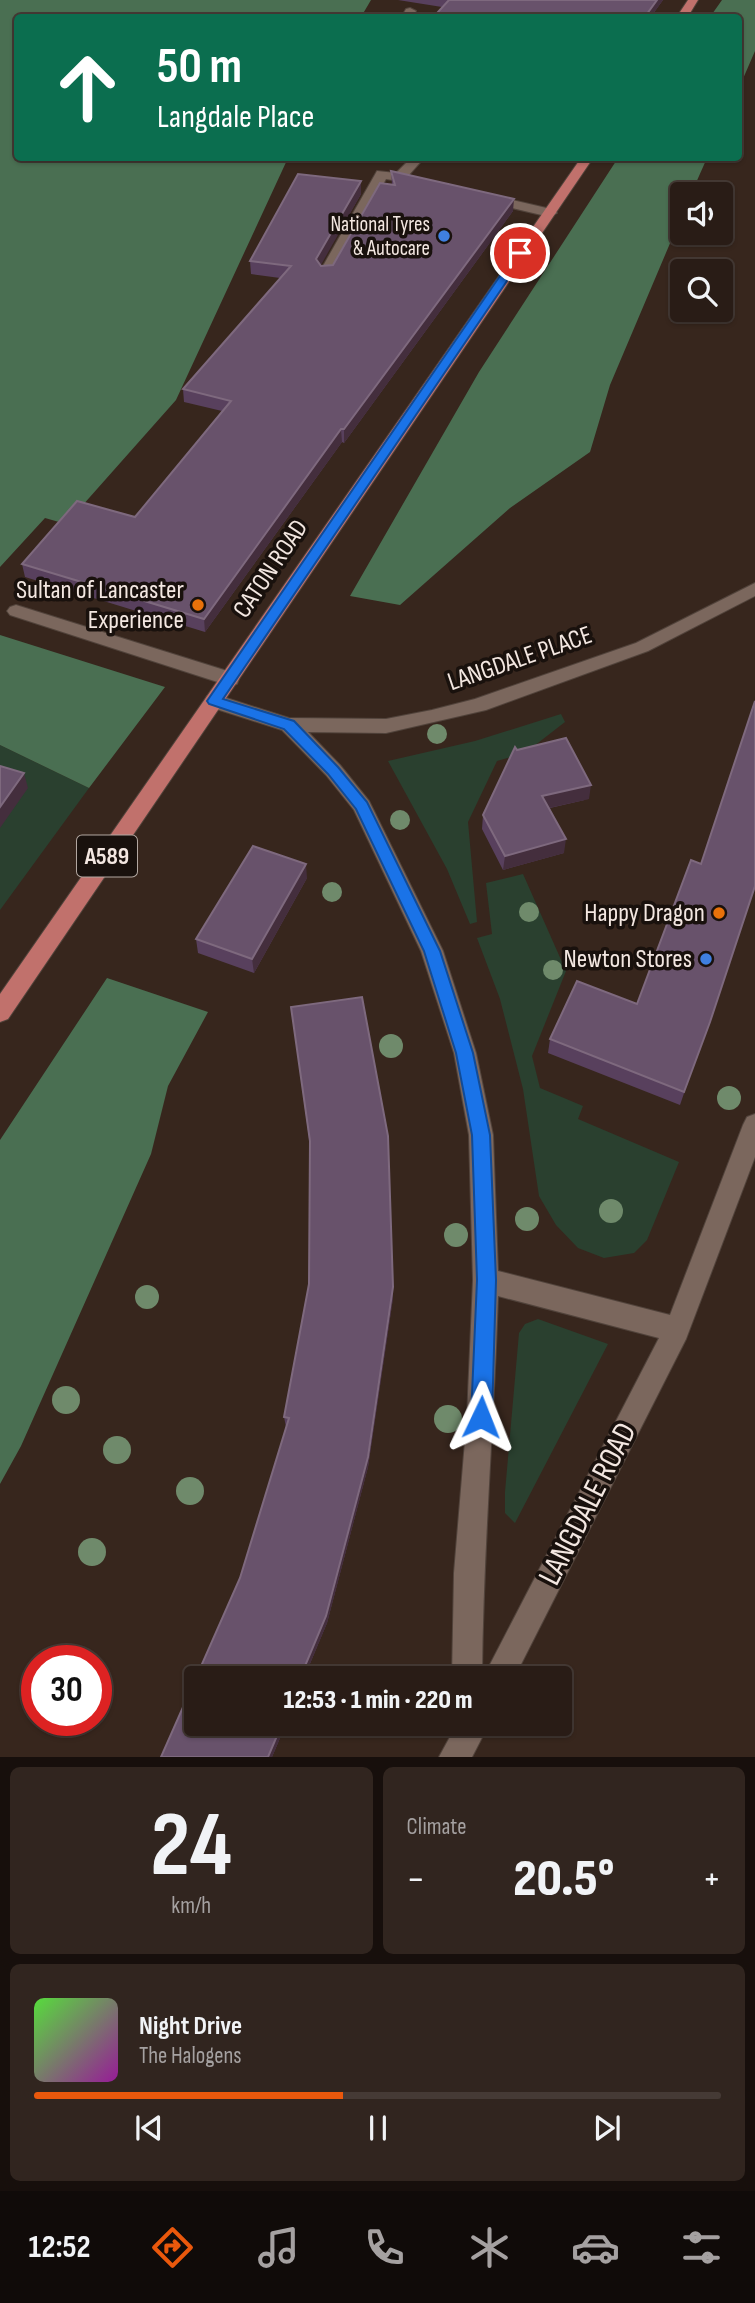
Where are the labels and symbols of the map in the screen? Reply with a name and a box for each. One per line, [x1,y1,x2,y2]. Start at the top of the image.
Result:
place label: National Tyres & Autocare [330,212,430,261]
pin [490,223,550,283]
marker: National Tyres & Autocare [436,228,452,244]
street label: CATON ROAD [227,514,315,624]
place label: Sultan of Lancaster Experience [16,575,185,636]
marker: Sultan of Lancaster Experience [190,597,206,613]
street label: LANGDALE PLACE [444,620,596,698]
road number: A589 [77,836,137,876]
place label: Happy Dragon [584,898,705,929]
marker: Happy Dragon [711,905,727,921]
place label: Newton Stores [564,944,692,975]
marker: Newton Stores [698,951,714,967]
position arrow [444,1380,518,1454]
street label: LANGDALE ROAD [530,1416,646,1592]
speed limit sign: 30 [21,1645,112,1736]

